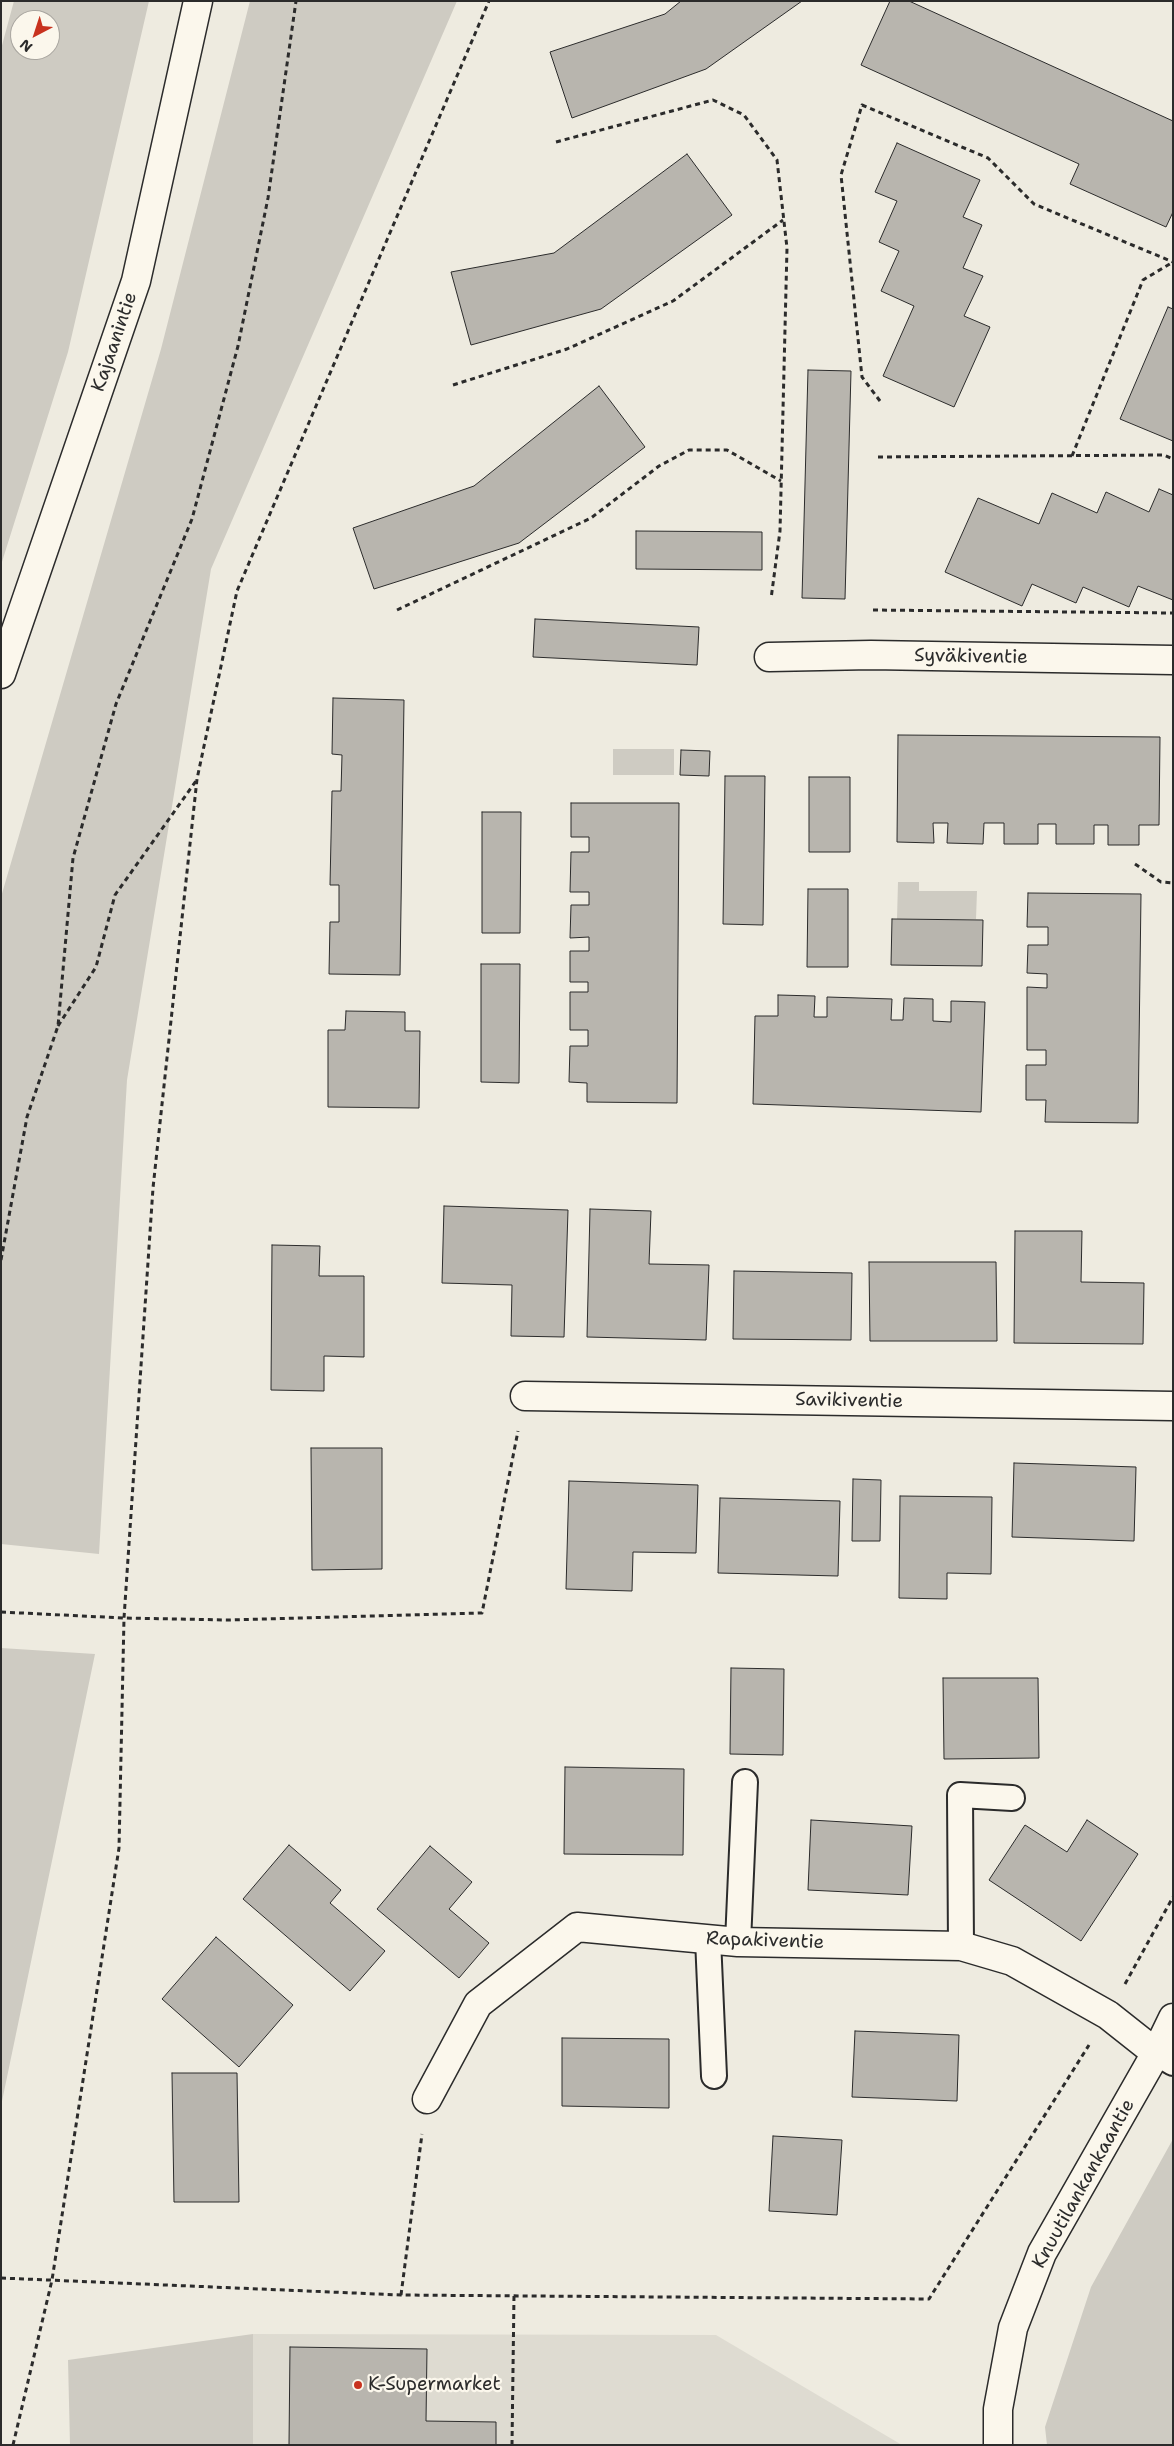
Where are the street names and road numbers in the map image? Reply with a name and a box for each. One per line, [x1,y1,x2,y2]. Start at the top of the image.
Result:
street label: Kajaanintie [87,289,143,395]
street label: Syväkiventie [914,645,1028,669]
street label: Savikiventie [795,1389,903,1413]
street label: Rapakiventie [705,1928,825,1954]
street label: Knuutilankankaantie [1028,2095,1140,2273]

